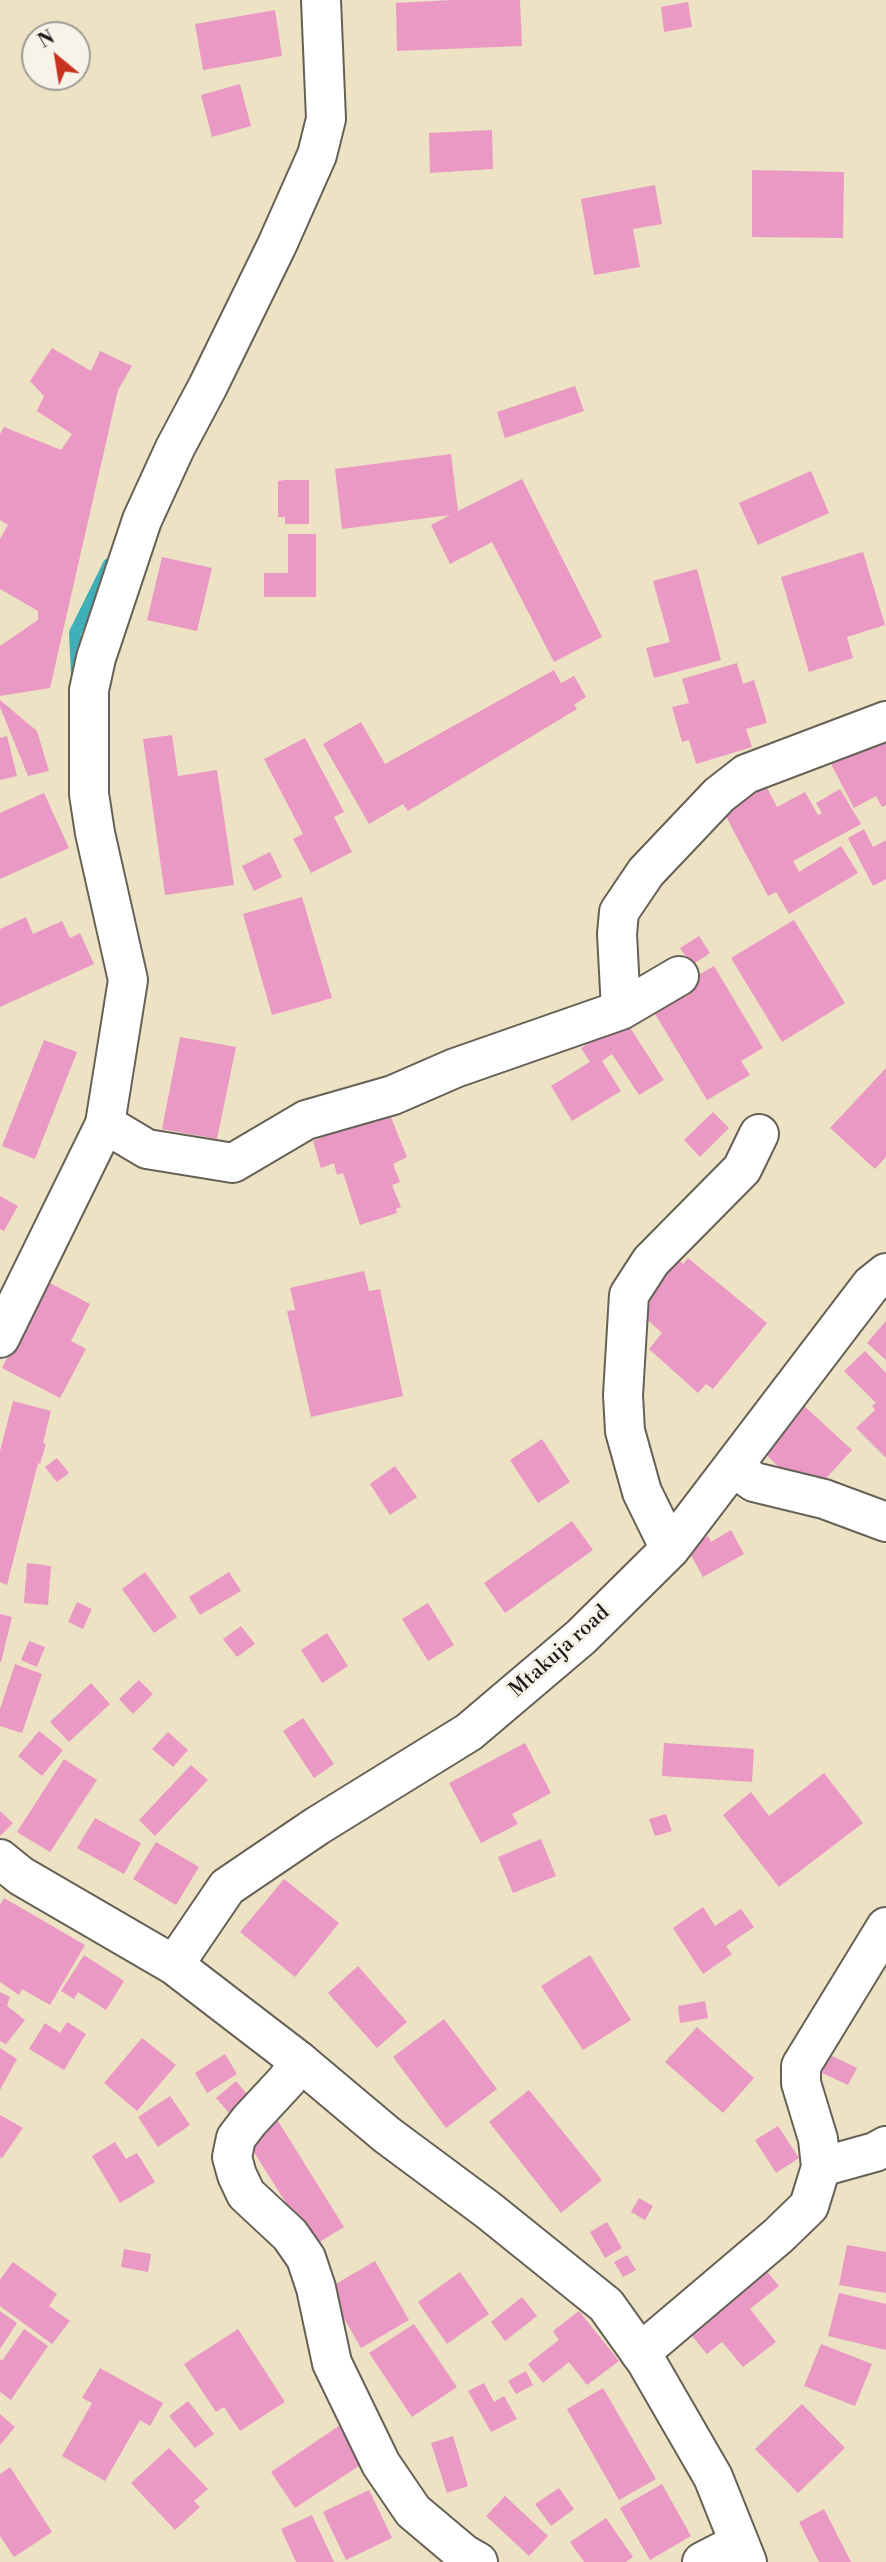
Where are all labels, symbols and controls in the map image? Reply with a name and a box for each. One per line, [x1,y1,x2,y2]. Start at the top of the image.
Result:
north arrow [21,21,91,91]
text: N [34,25,59,54]
street label: Mtakuja road [505,1601,615,1703]

